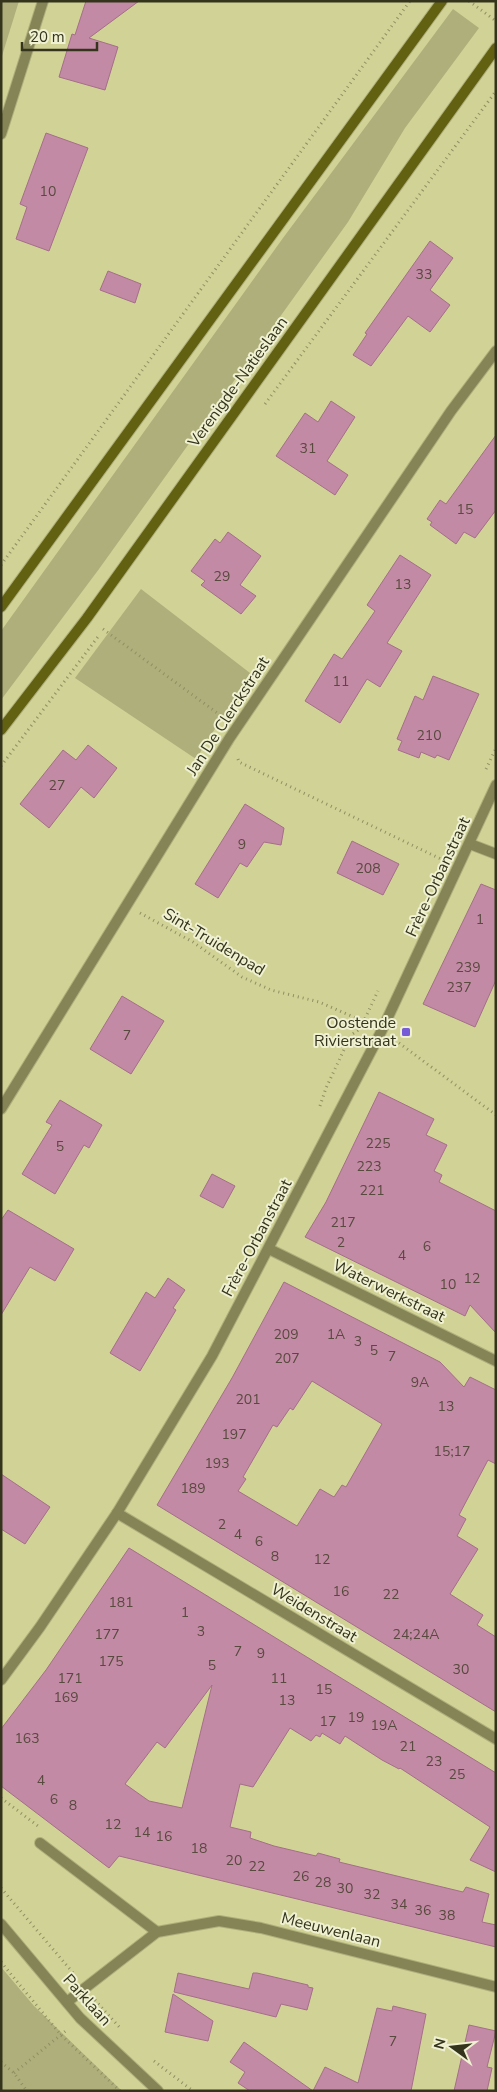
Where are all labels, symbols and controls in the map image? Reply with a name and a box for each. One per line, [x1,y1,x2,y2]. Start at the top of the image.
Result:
scale bar [22,20,98,52]
text: 20 m [30,27,65,47]
house number: 10 [40,182,56,201]
house number: 33 [416,265,432,284]
street label: Verenigde-Natieslaan [183,312,293,453]
house number: 31 [300,439,316,458]
house number: 15 [457,500,473,519]
house number: 29 [214,567,230,586]
house number: 13 [395,575,411,594]
street label: Jan De Clerckstraat [181,652,275,781]
house number: 11 [333,672,349,691]
house number: 210 [416,726,442,745]
house number: 27 [49,776,65,795]
street label: Frère-Orbanstraat [401,813,476,941]
house number: 9 [238,835,246,854]
house number: 208 [355,859,381,878]
street label: Sint-Truidenpad [159,903,269,981]
house number: 1 [476,910,484,929]
house number: 239 [455,958,481,977]
house number: 237 [446,978,472,997]
place label: Oostende Rivierstraat [314,1012,396,1052]
house number: 7 [123,1026,131,1045]
marker: Oostende Rivierstraat [400,1026,412,1038]
house number: 225 [365,1134,391,1153]
house number: 5 [56,1137,64,1156]
house number: 223 [356,1157,382,1176]
street label: Frère-Orbanstraat [217,1175,297,1301]
house number: 221 [359,1181,385,1200]
house number: 217 [330,1213,356,1232]
house number: 2 [337,1233,345,1252]
house number: 6 [423,1237,431,1256]
house number: 4 [398,1246,406,1265]
street label: Waterwerkstraat [329,1254,449,1328]
house number: 12 [464,1269,480,1288]
house number: 10 [440,1275,456,1294]
house number: 209 [273,1325,299,1344]
house number: 1A [327,1325,345,1344]
house number: 3 [354,1332,362,1351]
house number: 5 [370,1341,378,1360]
house number: 7 [388,1347,396,1366]
house number: 207 [274,1349,300,1368]
house number: 9A [411,1373,429,1392]
house number: 201 [235,1390,261,1409]
house number: 13 [438,1397,454,1416]
house number: 197 [221,1425,247,1444]
house number: 15;17 [434,1442,470,1461]
house number: 193 [204,1454,230,1473]
house number: 189 [180,1479,206,1498]
house number: 2 [218,1515,226,1534]
house number: 4 [234,1525,242,1544]
house number: 6 [255,1532,263,1551]
house number: 8 [271,1547,279,1566]
house number: 12 [314,1550,330,1569]
street label: Weidenstraat [267,1579,362,1648]
house number: 16 [333,1582,349,1601]
house number: 22 [383,1585,399,1604]
house number: 181 [108,1593,134,1612]
house number: 1 [181,1603,189,1622]
house number: 3 [197,1622,205,1641]
house number: 177 [94,1625,120,1644]
house number: 24;24A [393,1625,440,1644]
house number: 7 [234,1642,242,1661]
house number: 9 [257,1644,265,1663]
house number: 175 [98,1652,124,1671]
house number: 5 [208,1656,216,1675]
house number: 30 [453,1660,469,1679]
house number: 171 [57,1669,83,1688]
house number: 11 [271,1669,287,1688]
house number: 15 [316,1680,332,1699]
house number: 169 [53,1688,79,1707]
house number: 13 [279,1691,295,1710]
house number: 19 [348,1708,364,1727]
house number: 17 [320,1712,336,1731]
house number: 19A [370,1716,398,1735]
house number: 163 [14,1729,40,1748]
house number: 21 [400,1737,416,1756]
house number: 23 [426,1752,442,1771]
house number: 25 [449,1765,465,1784]
house number: 4 [37,1771,45,1790]
house number: 6 [50,1790,58,1809]
house number: 8 [69,1796,77,1815]
house number: 12 [105,1815,121,1834]
house number: 14 [134,1823,150,1842]
house number: 16 [156,1827,172,1846]
house number: 18 [191,1839,207,1858]
house number: 20 [226,1851,242,1870]
house number: 22 [249,1857,265,1876]
house number: 26 [293,1867,309,1886]
house number: 28 [315,1873,331,1892]
house number: 30 [337,1879,353,1898]
house number: 32 [364,1885,380,1904]
house number: 34 [391,1895,407,1914]
house number: 36 [415,1901,431,1920]
house number: 38 [439,1906,455,1925]
street label: Meeuwenlaan [279,1907,383,1953]
street label: Parklaan [58,1969,116,2031]
north arrow [427,2022,477,2072]
house number: 7 [389,2032,397,2051]
text: N [429,2036,450,2051]

